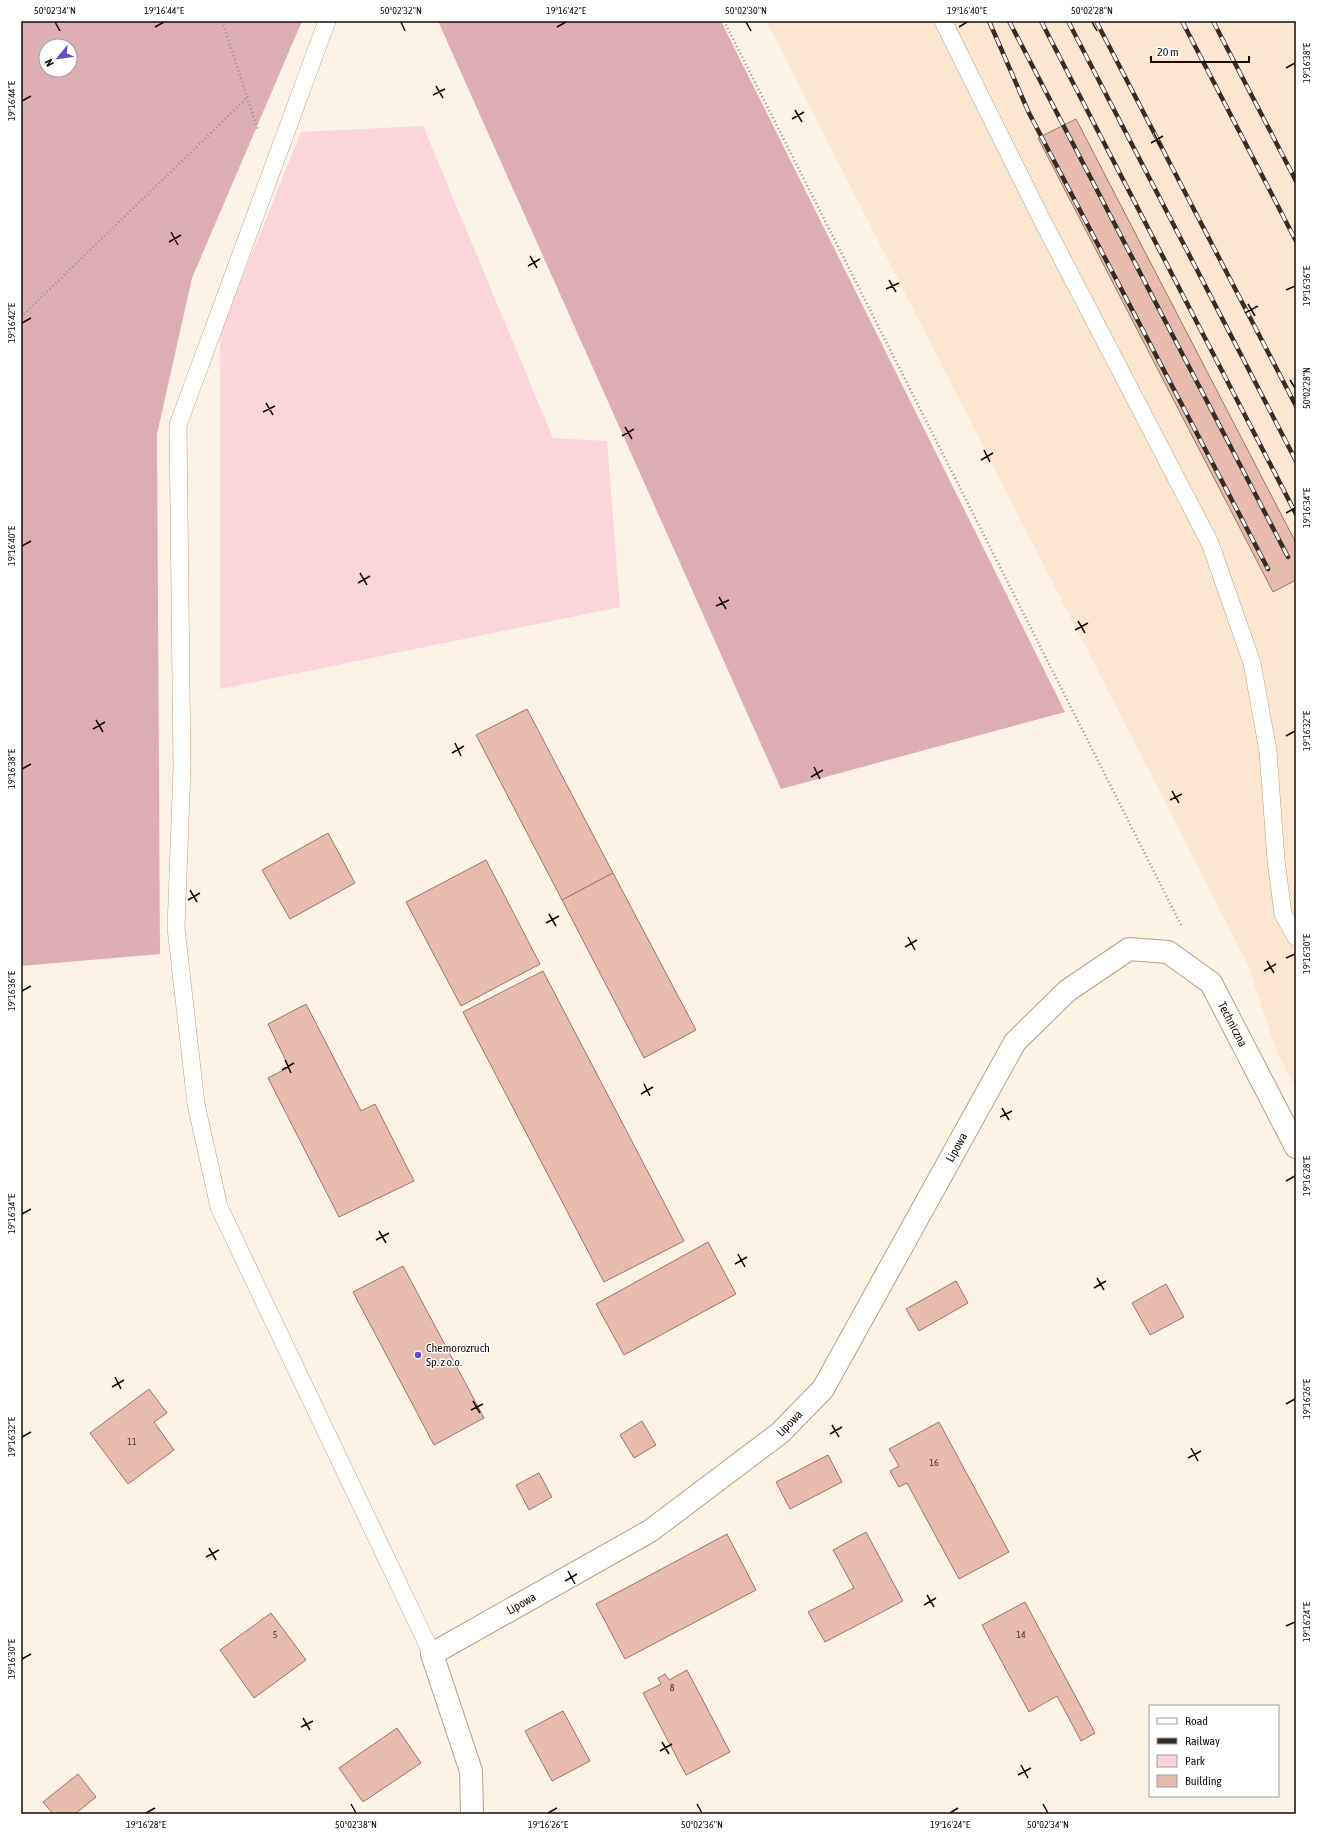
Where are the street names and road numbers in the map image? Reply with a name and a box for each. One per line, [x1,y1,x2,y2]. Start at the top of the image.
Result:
street label: Techniczna [1215,999,1250,1049]
street label: Lipowa [943,1130,970,1165]
street label: Lipowa [774,1407,805,1439]
street label: Lipowa [504,1590,538,1617]

